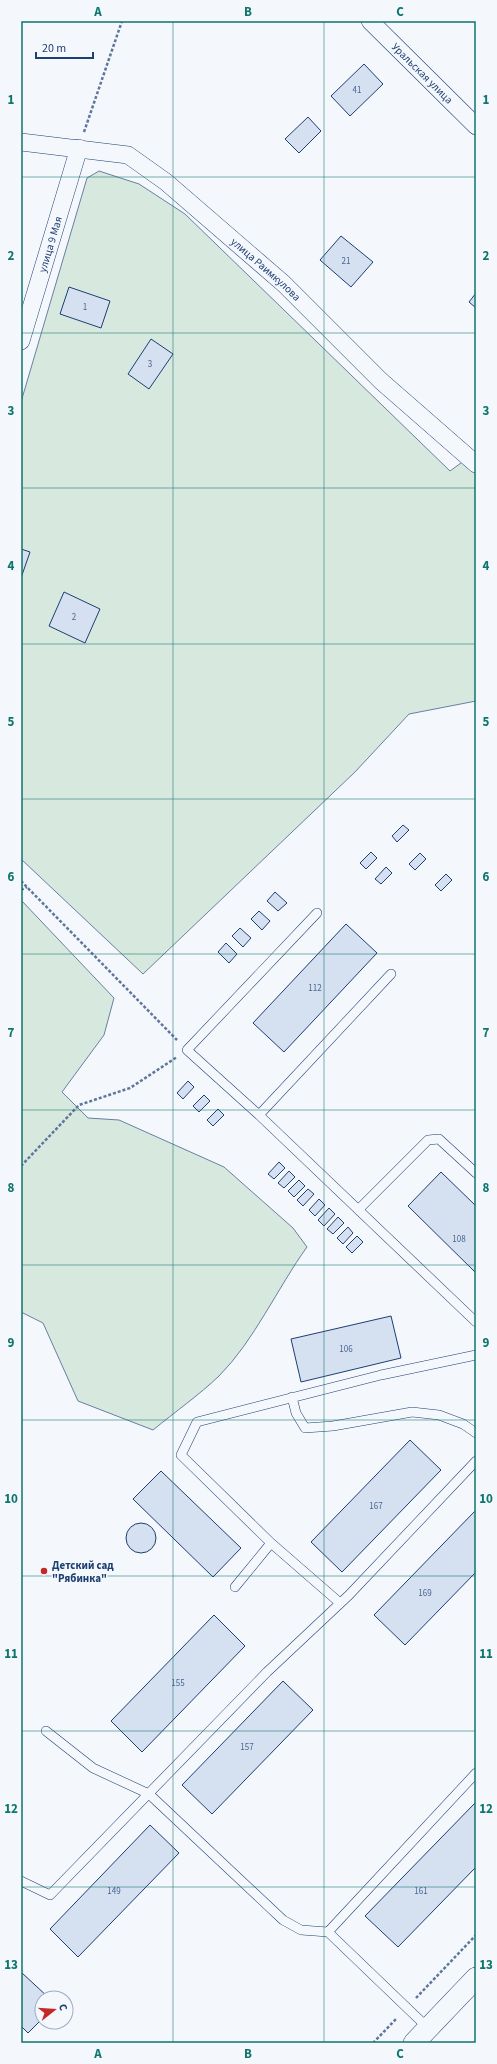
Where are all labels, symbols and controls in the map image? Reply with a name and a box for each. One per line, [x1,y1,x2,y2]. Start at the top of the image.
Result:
text: A [93,3,102,21]
text: B [244,3,252,21]
text: C [396,3,404,21]
scale bar [36,34,93,60]
text: 20 m [42,40,66,57]
street label: Уральская улица [388,40,456,107]
house number: 41 [353,84,361,97]
text: 1 [8,91,15,109]
text: 1 [483,91,490,109]
street label: улица 9 Мая [35,215,66,274]
street label: улица Раимкулова [227,234,304,305]
text: 2 [8,247,15,265]
text: 2 [483,247,490,265]
house number: 21 [342,255,350,268]
house number: 1 [83,301,87,314]
house number: 3 [148,358,153,371]
text: 3 [8,402,15,420]
text: 3 [483,402,490,420]
text: 4 [8,557,15,575]
text: 4 [483,557,490,575]
house number: 2 [72,611,77,624]
text: 5 [8,713,15,731]
text: 5 [483,713,490,731]
text: 6 [8,868,15,886]
text: 6 [483,868,490,886]
house number: 112 [308,982,322,995]
text: 7 [8,1024,15,1042]
text: 7 [483,1024,490,1042]
text: 8 [8,1179,15,1197]
text: 8 [483,1179,490,1197]
house number: 108 [452,1233,466,1246]
text: 9 [8,1334,15,1352]
text: 9 [483,1334,490,1352]
house number: 106 [339,1343,353,1356]
text: 10 [4,1490,18,1508]
text: 10 [479,1490,493,1508]
house number: 167 [369,1500,383,1513]
place label: Детский сад "Рябинка" [52,1558,114,1586]
marker: Детский сад "Рябинка" [39,1566,49,1576]
house number: 169 [418,1587,432,1600]
text: 11 [4,1645,18,1663]
text: 11 [479,1645,493,1663]
house number: 155 [171,1677,185,1690]
house number: 157 [240,1741,254,1754]
text: 12 [4,1800,18,1818]
text: 12 [479,1800,493,1818]
house number: 149 [107,1885,121,1898]
house number: 161 [414,1885,428,1898]
text: 13 [4,1956,18,1974]
text: 13 [479,1956,493,1974]
north arrow [34,1990,74,2030]
text: С [55,2002,71,2013]
text: A [93,2045,102,2063]
text: B [244,2045,252,2063]
text: C [396,2045,404,2063]

